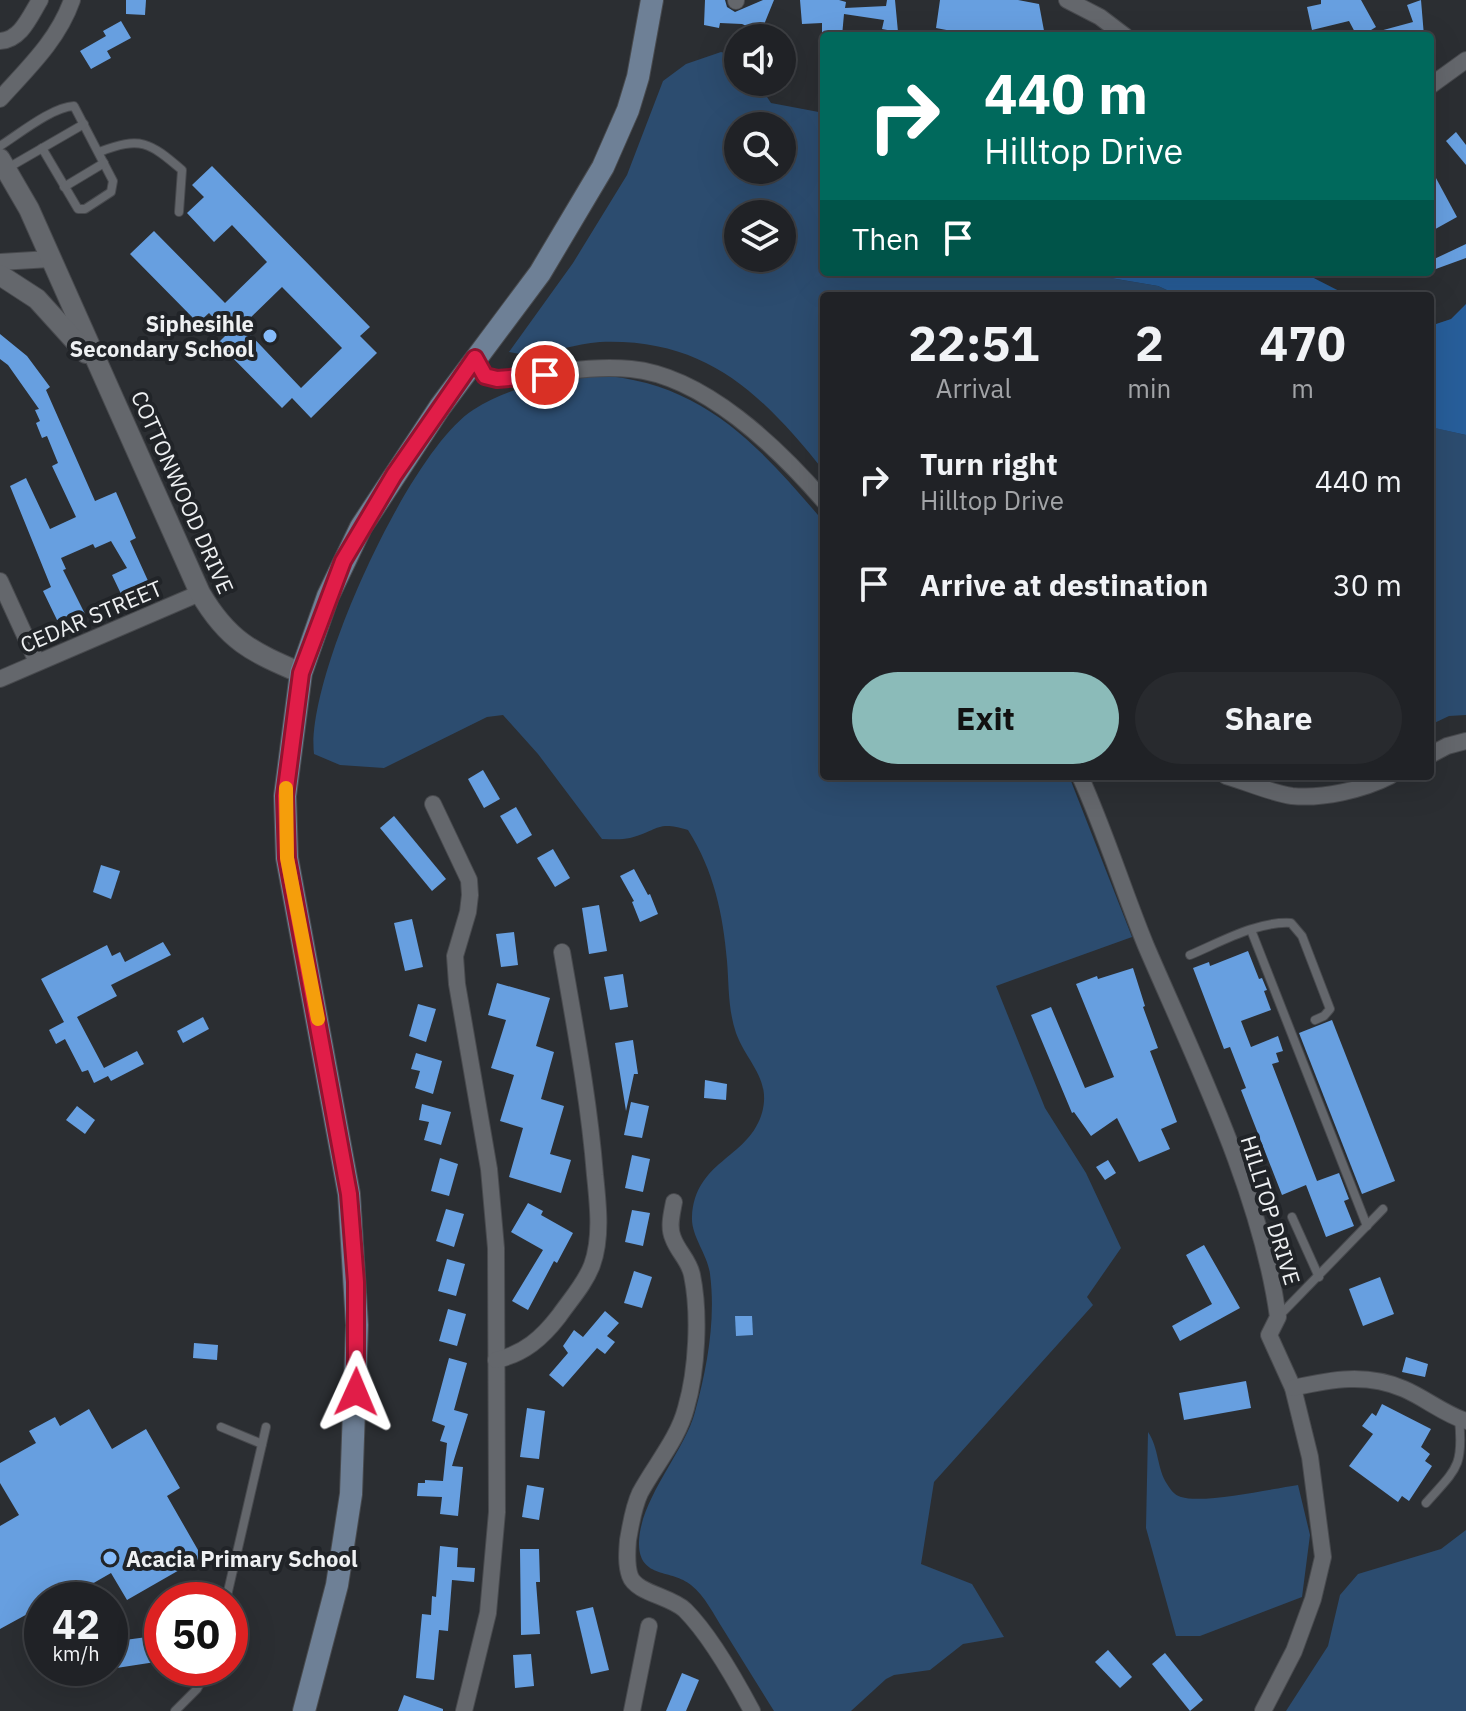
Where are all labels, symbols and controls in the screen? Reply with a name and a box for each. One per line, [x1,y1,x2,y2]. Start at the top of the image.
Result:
map controls [724,24,796,272]
button: sound [724,24,796,96]
text: 440 m [984,57,1148,129]
icon: right [852,64,956,168]
button: search [724,112,796,184]
text: Hilltop Drive [984,127,1183,174]
button: layers [724,200,796,272]
icon: arrive [936,216,980,260]
text: Then [852,219,920,258]
place label: Siphesihle Secondary School [70,309,254,363]
text: 22:51 [908,312,1039,374]
text: 2 [1135,312,1164,374]
text: 470 [1259,312,1346,374]
marker: Siphesihle Secondary School [261,327,279,345]
pin [511,341,579,409]
icon: arrive [523,353,567,397]
text: Arrival [936,371,1012,405]
text: min [1127,371,1171,405]
text: m [1291,371,1314,405]
street label: COTTONWOOD DRIVE [125,386,241,598]
text: Turn right [920,444,1058,483]
icon: right [852,458,896,502]
text: 440 m [1315,461,1402,500]
text: Hilltop Drive [920,483,1064,517]
icon: arrive [852,562,896,606]
text: Arrive at destination [920,565,1208,604]
text: 30 m [1333,565,1402,604]
street label: CEDAR STREET [15,573,167,659]
button: Exit [852,672,1119,764]
button: Share [1135,672,1402,764]
street label: HILLTOP DRIVE [1234,1132,1308,1288]
position arrow [314,1350,398,1434]
place label: Acacia Primary School [126,1544,358,1573]
marker: Acacia Primary School [101,1549,119,1567]
speed limit sign: 50 [144,1582,248,1686]
text: 42 [52,1598,100,1650]
text: km/h [52,1640,100,1667]

